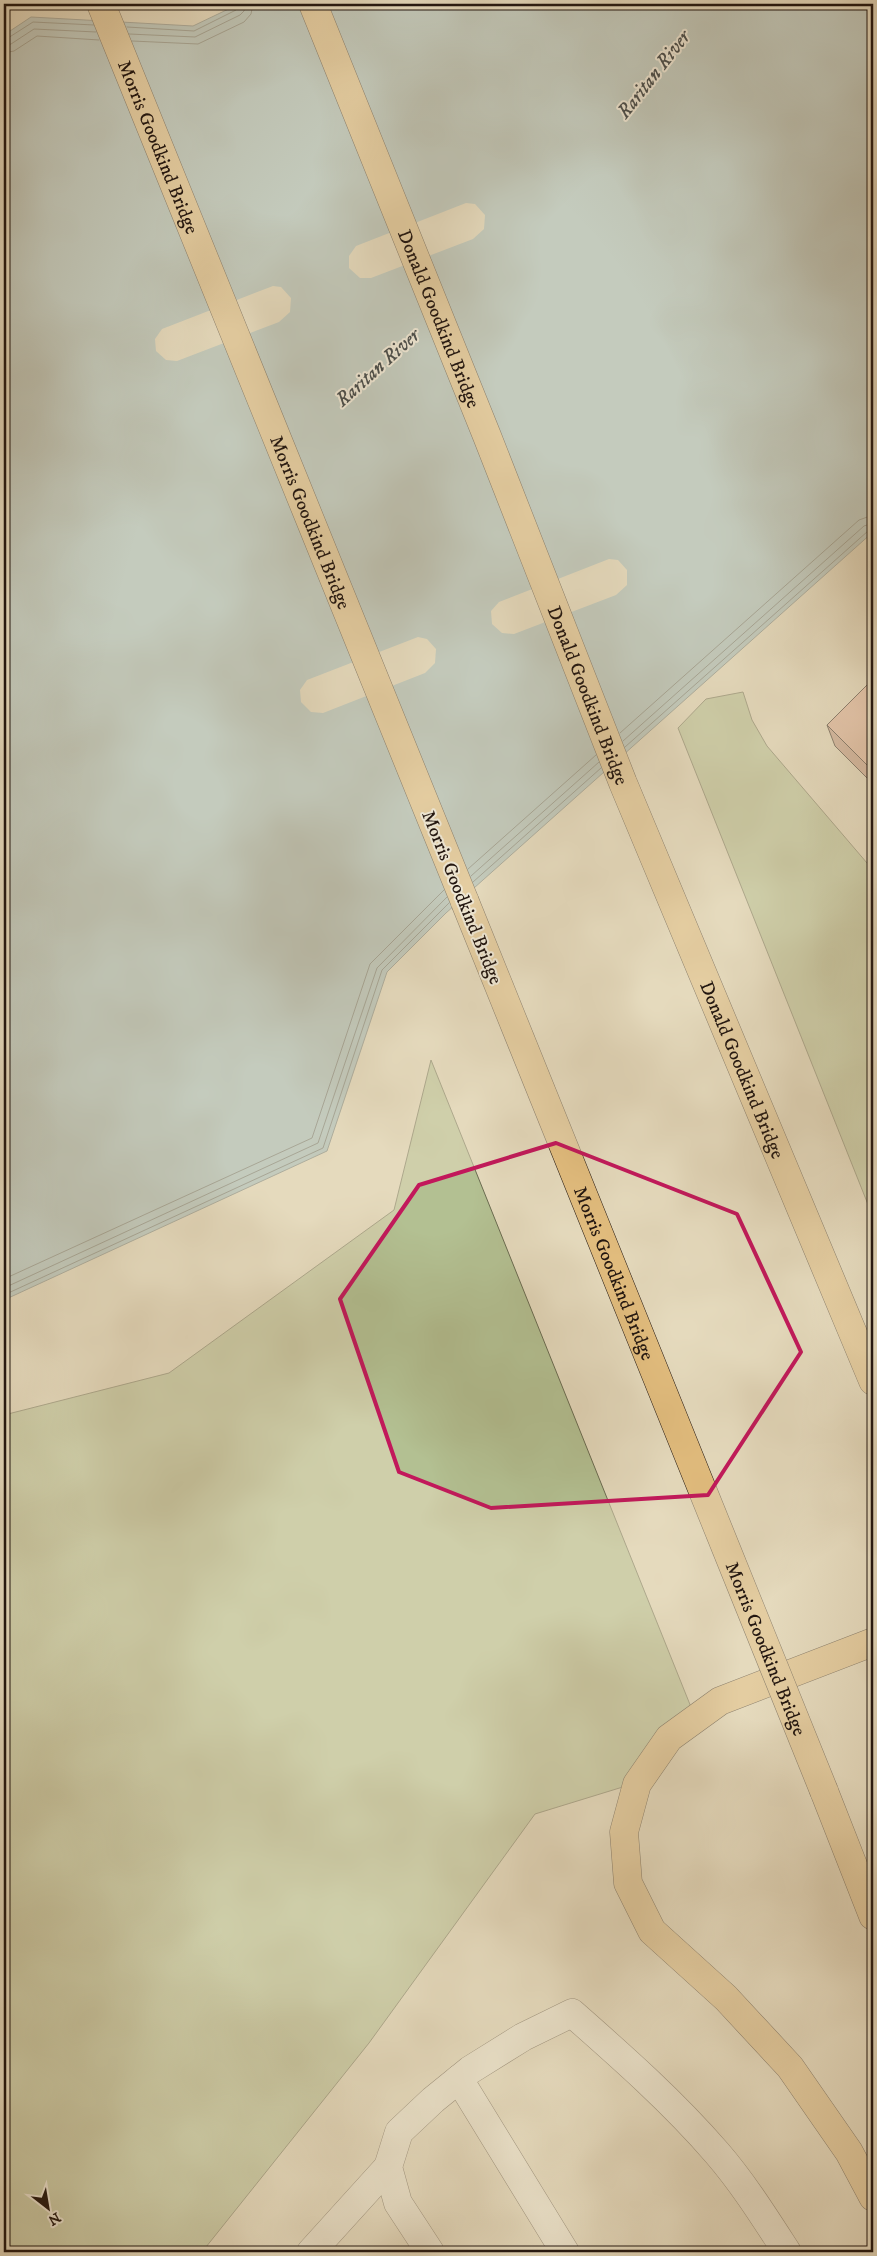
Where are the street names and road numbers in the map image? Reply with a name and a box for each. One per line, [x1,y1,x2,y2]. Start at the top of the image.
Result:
street label: Morris Goodkind Bridge [112,57,203,238]
street label: Donald Goodkind Bridge [392,226,485,412]
street label: Morris Goodkind Bridge [264,432,355,613]
street label: Donald Goodkind Bridge [542,603,633,789]
street label: Morris Goodkind Bridge [416,807,507,988]
street label: Donald Goodkind Bridge [694,978,789,1162]
street label: Morris Goodkind Bridge [568,1183,659,1364]
street label: Morris Goodkind Bridge [720,1559,810,1739]

